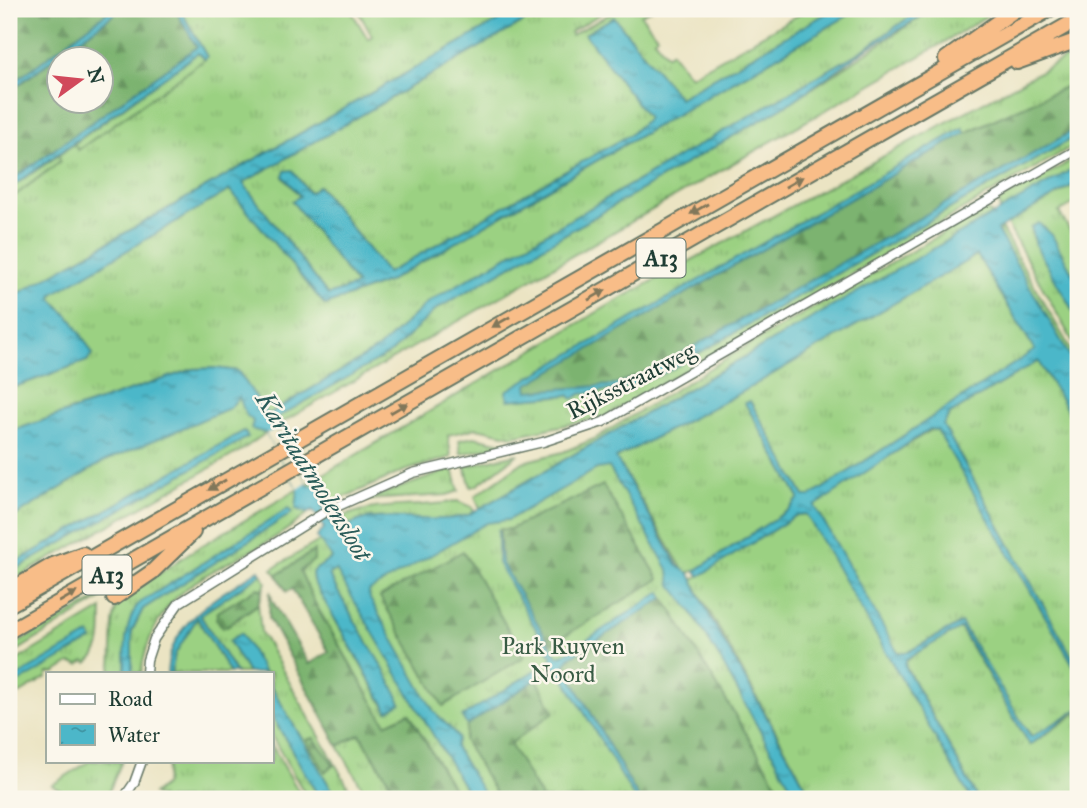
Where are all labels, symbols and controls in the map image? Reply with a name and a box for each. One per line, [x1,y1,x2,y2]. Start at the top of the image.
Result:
north arrow [46,46,116,116]
text: N [83,65,109,86]
one-way arrow [784,176,804,188]
one-way arrow [689,203,708,215]
road number: A13 [636,238,686,278]
one-way arrow [587,289,606,301]
one-way arrow [492,316,511,329]
street label: Rijksstraatweg [561,335,701,426]
water label: Karitaatmolensloot [248,384,380,568]
one-way arrow [389,402,409,414]
one-way arrow [207,479,227,491]
road number: A13 [82,555,132,594]
one-way arrow [58,591,78,603]
park label: Park Ruyven Noord [501,631,625,689]
legend [46,672,273,762]
text: Road [108,686,153,712]
text: Water [108,722,160,748]

